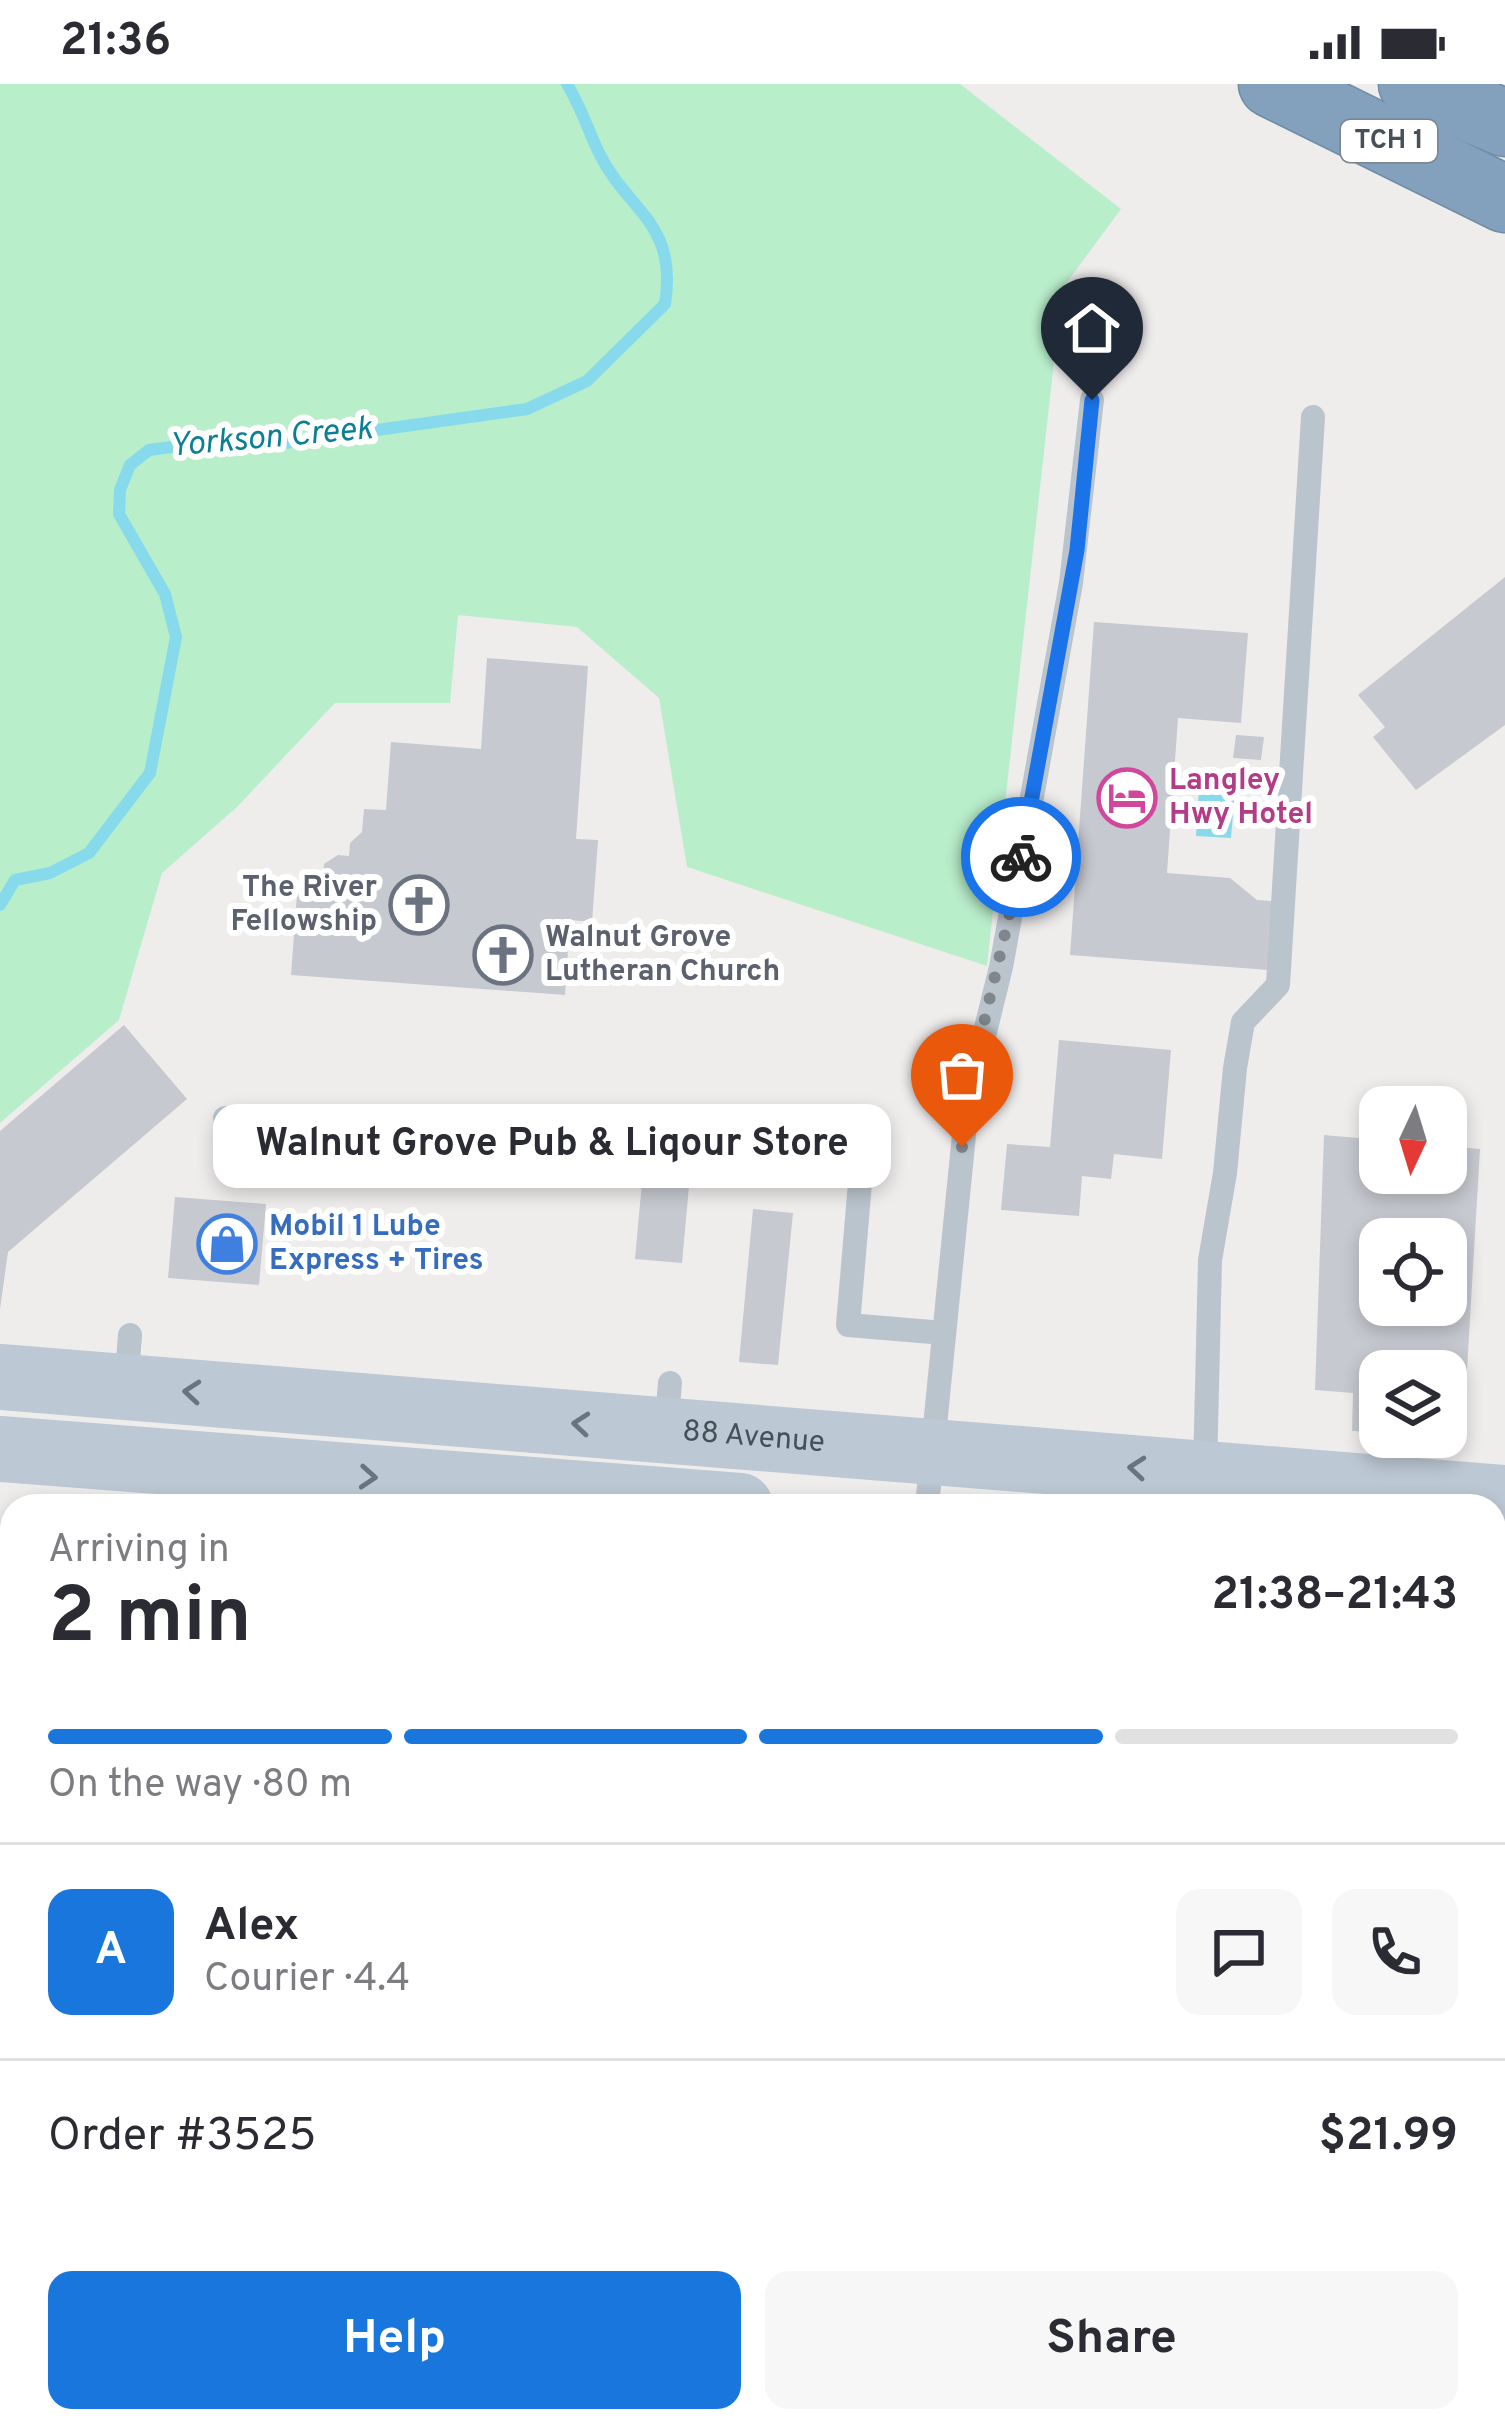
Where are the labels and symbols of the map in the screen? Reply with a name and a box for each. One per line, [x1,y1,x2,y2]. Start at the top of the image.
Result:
road number: TCH 1 [1341,120,1437,162]
pin [1041,277,1143,400]
water label: Yorkson Creek [168,409,376,469]
place label: Langley Hwy Hotel [1169,763,1313,834]
hotel icon: Langley Hwy Hotel [1096,767,1158,829]
courier [961,797,1081,917]
place label: The River Fellowship [231,870,378,941]
church icon: The River Fellowship [388,874,450,936]
place label: Walnut Grove Lutheran Church [545,920,780,991]
church icon: Walnut Grove Lutheran Church [472,924,534,986]
pin [911,1024,1013,1147]
north arrow [1359,1086,1467,1194]
callout: Walnut Grove Pub & Liqour Store [212,1105,890,1189]
place label: Mobil 1 Lube Express + Tires [269,1209,483,1280]
shop icon: Mobil 1 Lube Express + Tires [196,1213,258,1275]
one-way arrow [182,1380,201,1406]
one-way arrow [571,1411,590,1437]
street label: 88 Avenue [681,1413,826,1462]
one-way arrow [1127,1456,1146,1482]
one-way arrow [359,1464,378,1490]

